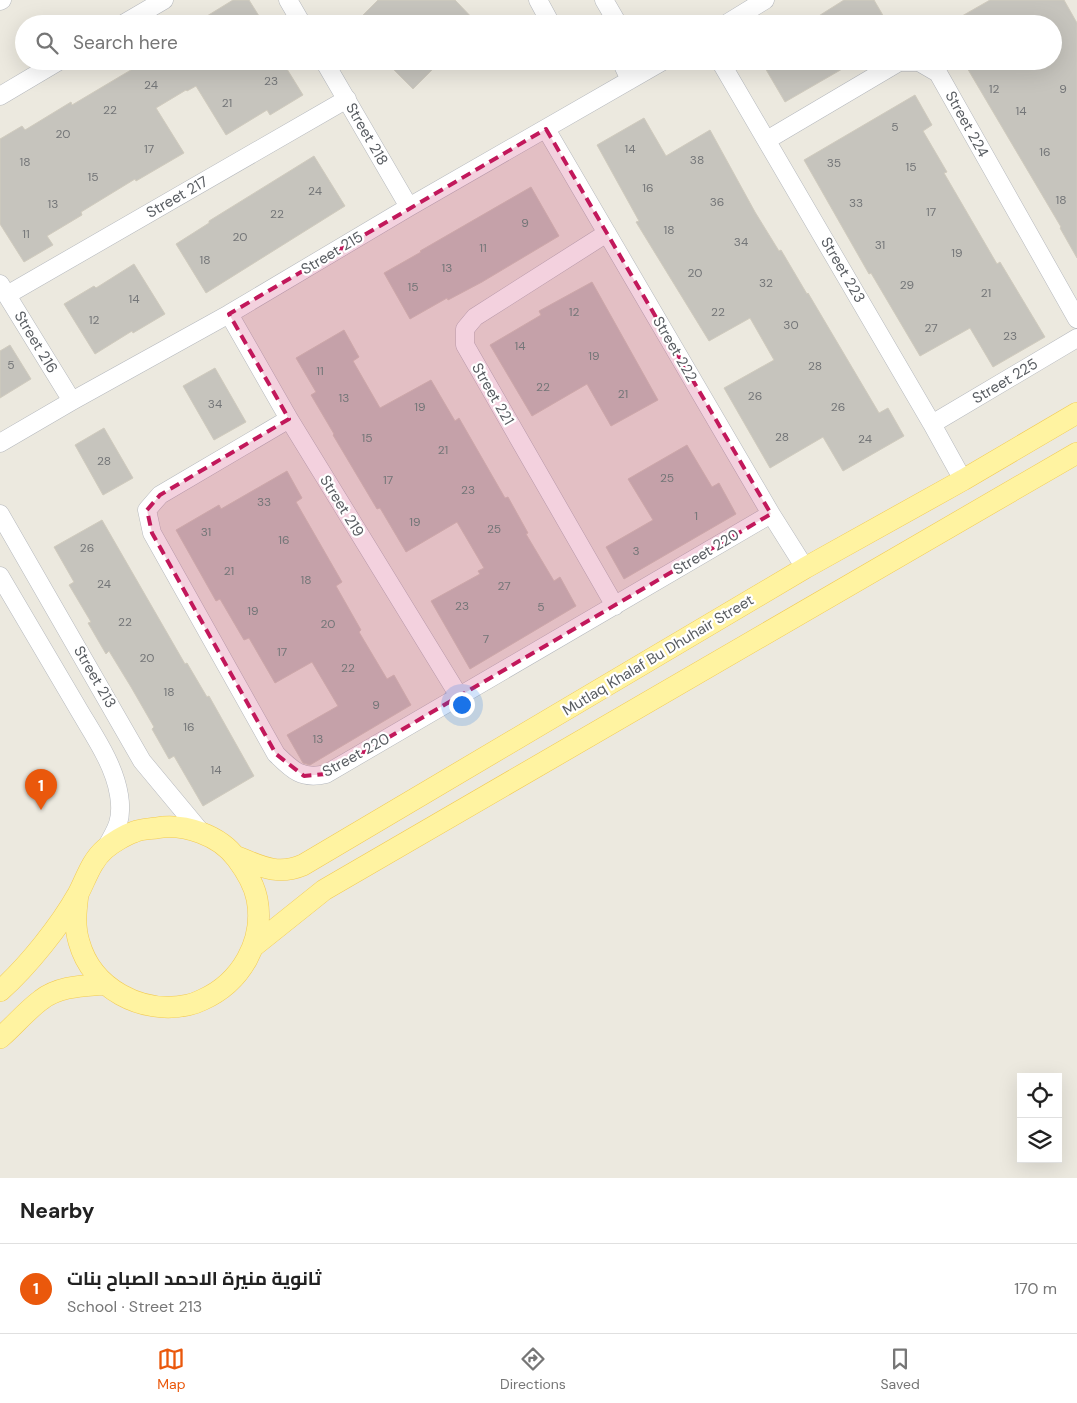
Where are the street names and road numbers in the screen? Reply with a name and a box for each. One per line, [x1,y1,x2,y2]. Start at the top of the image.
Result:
street label: Street 224 [941,87,993,161]
street label: Street 218 [341,99,393,169]
street label: Street 217 [143,171,211,223]
street label: Street 215 [297,227,367,279]
street label: Street 223 [816,234,870,306]
street label: Street 216 [10,307,62,377]
street label: Street 222 [648,313,702,385]
street label: Street 225 [969,354,1041,408]
street label: Street 221 [467,359,519,429]
street label: Street 219 [315,471,369,541]
street label: Street 220 [669,524,743,580]
street label: Mutlaq Khalaf Bu Dhuhair Street [559,590,757,720]
street label: Street 213 [69,642,121,712]
street label: Street 220 [319,728,393,782]

